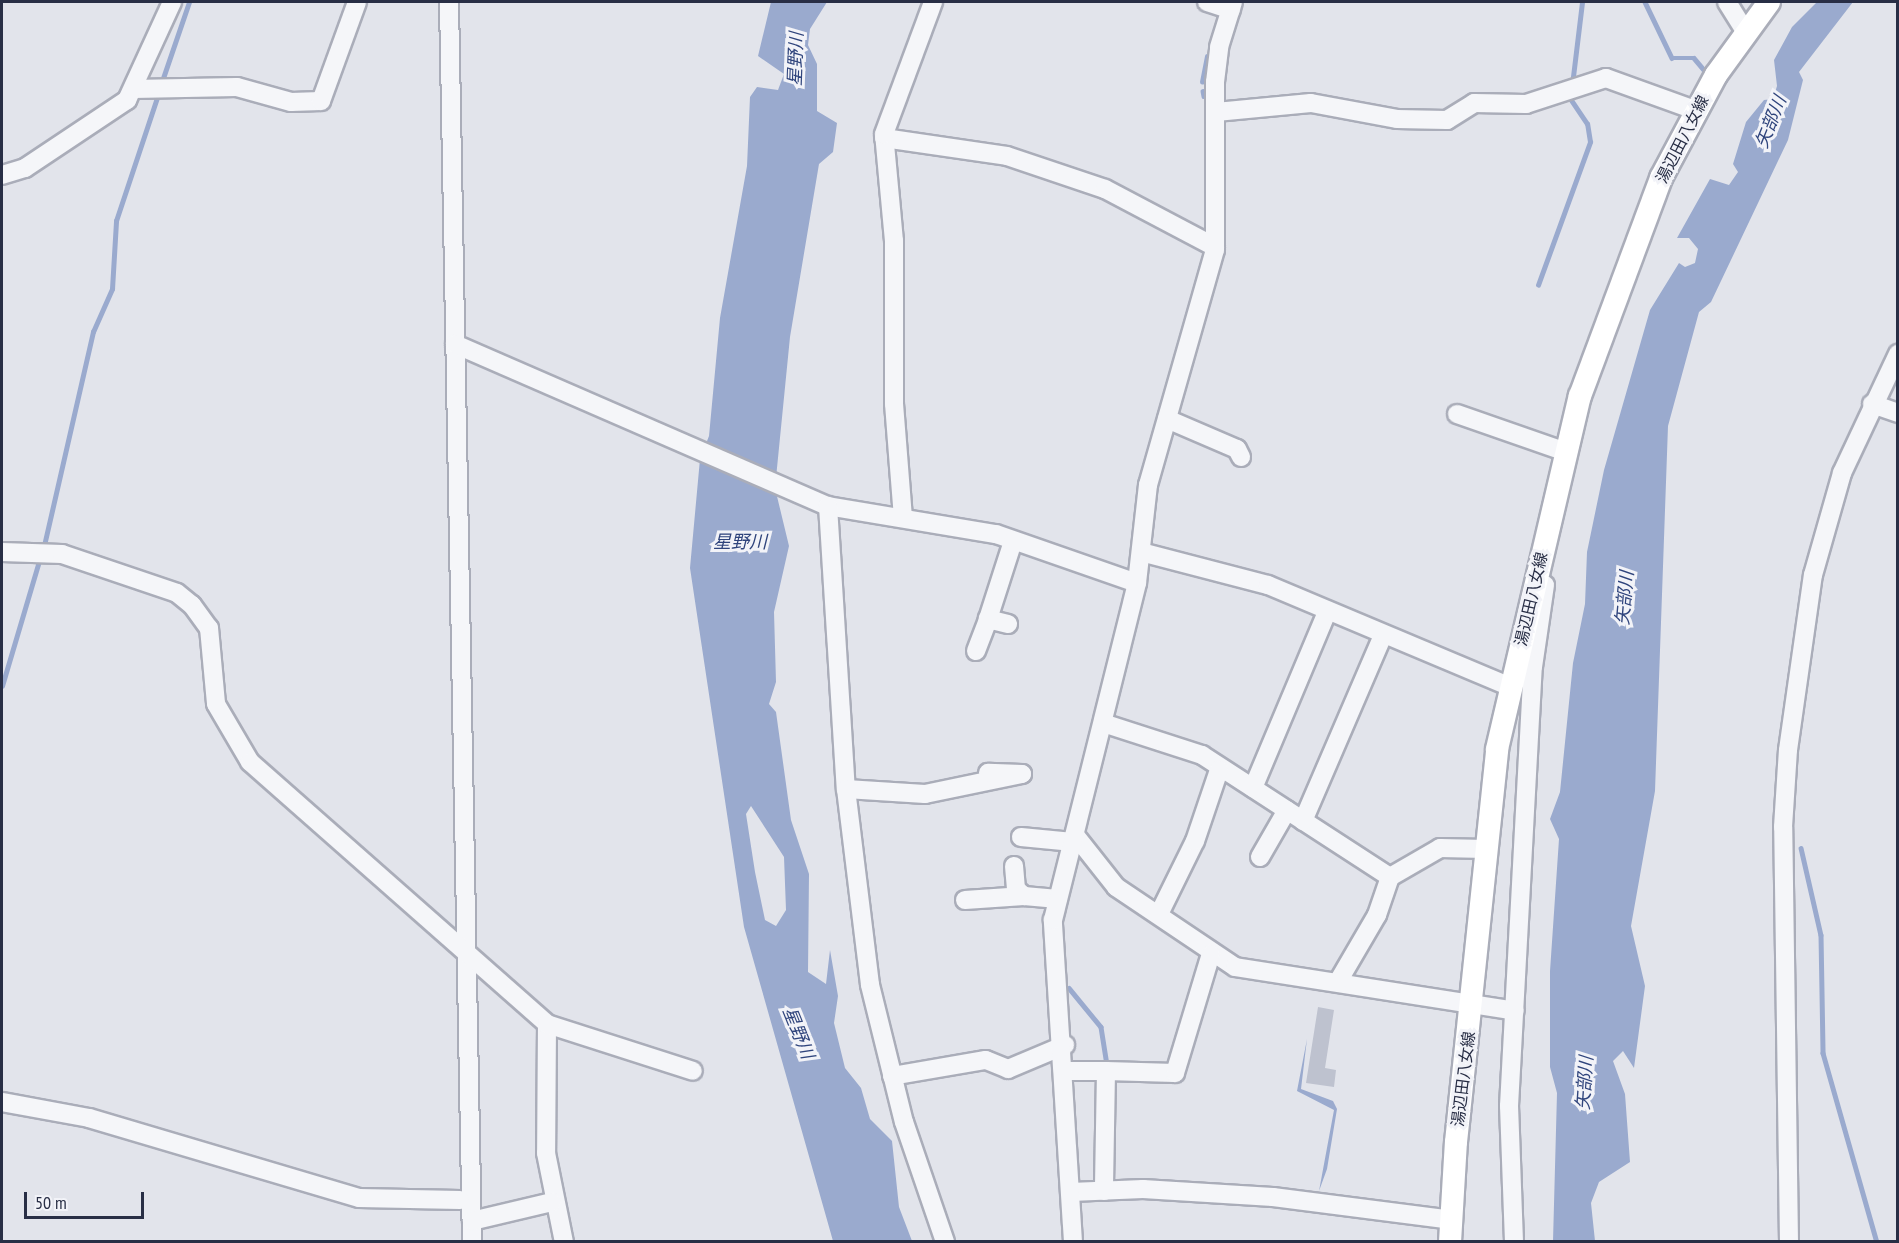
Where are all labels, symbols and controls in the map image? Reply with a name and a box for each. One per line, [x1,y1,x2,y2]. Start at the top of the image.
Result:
water label: 星野川 [784,32,808,86]
street label: 湯辺田八女線 [1652,92,1712,186]
water label: 矢部川 [1751,93,1791,151]
water label: 星野川 [713,531,767,553]
street label: 湯辺田八女線 [1511,550,1551,648]
water label: 矢部川 [1612,570,1638,626]
water label: 星野川 [778,1004,818,1062]
street label: 湯辺田八女線 [1448,1030,1478,1128]
water label: 矢部川 [1572,1055,1598,1111]
scale bar [27,1180,147,1218]
text: 50 m [35,1191,67,1214]

